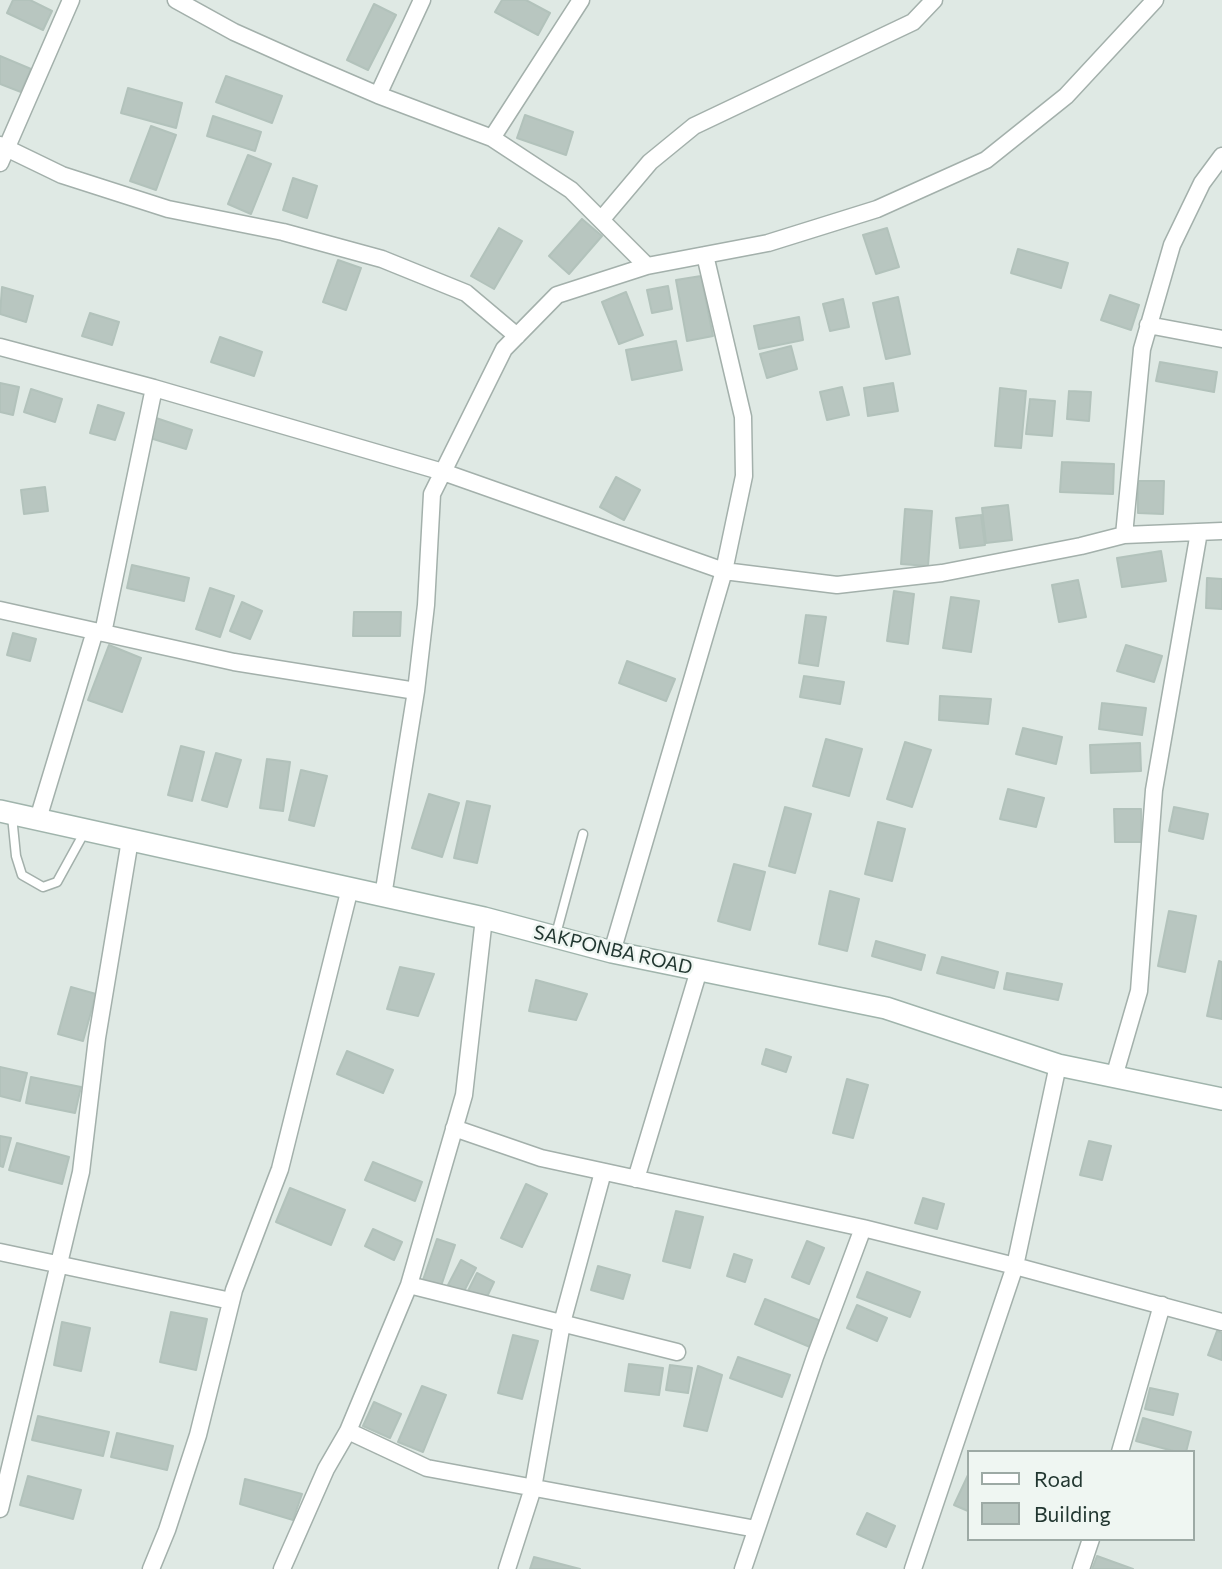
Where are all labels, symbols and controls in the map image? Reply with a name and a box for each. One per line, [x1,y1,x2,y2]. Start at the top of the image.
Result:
street label: SAKPONBA ROAD [531,921,695,979]
legend [967,1450,1194,1541]
text: Road [1034,1466,1083,1491]
text: Building [1034,1501,1111,1526]

